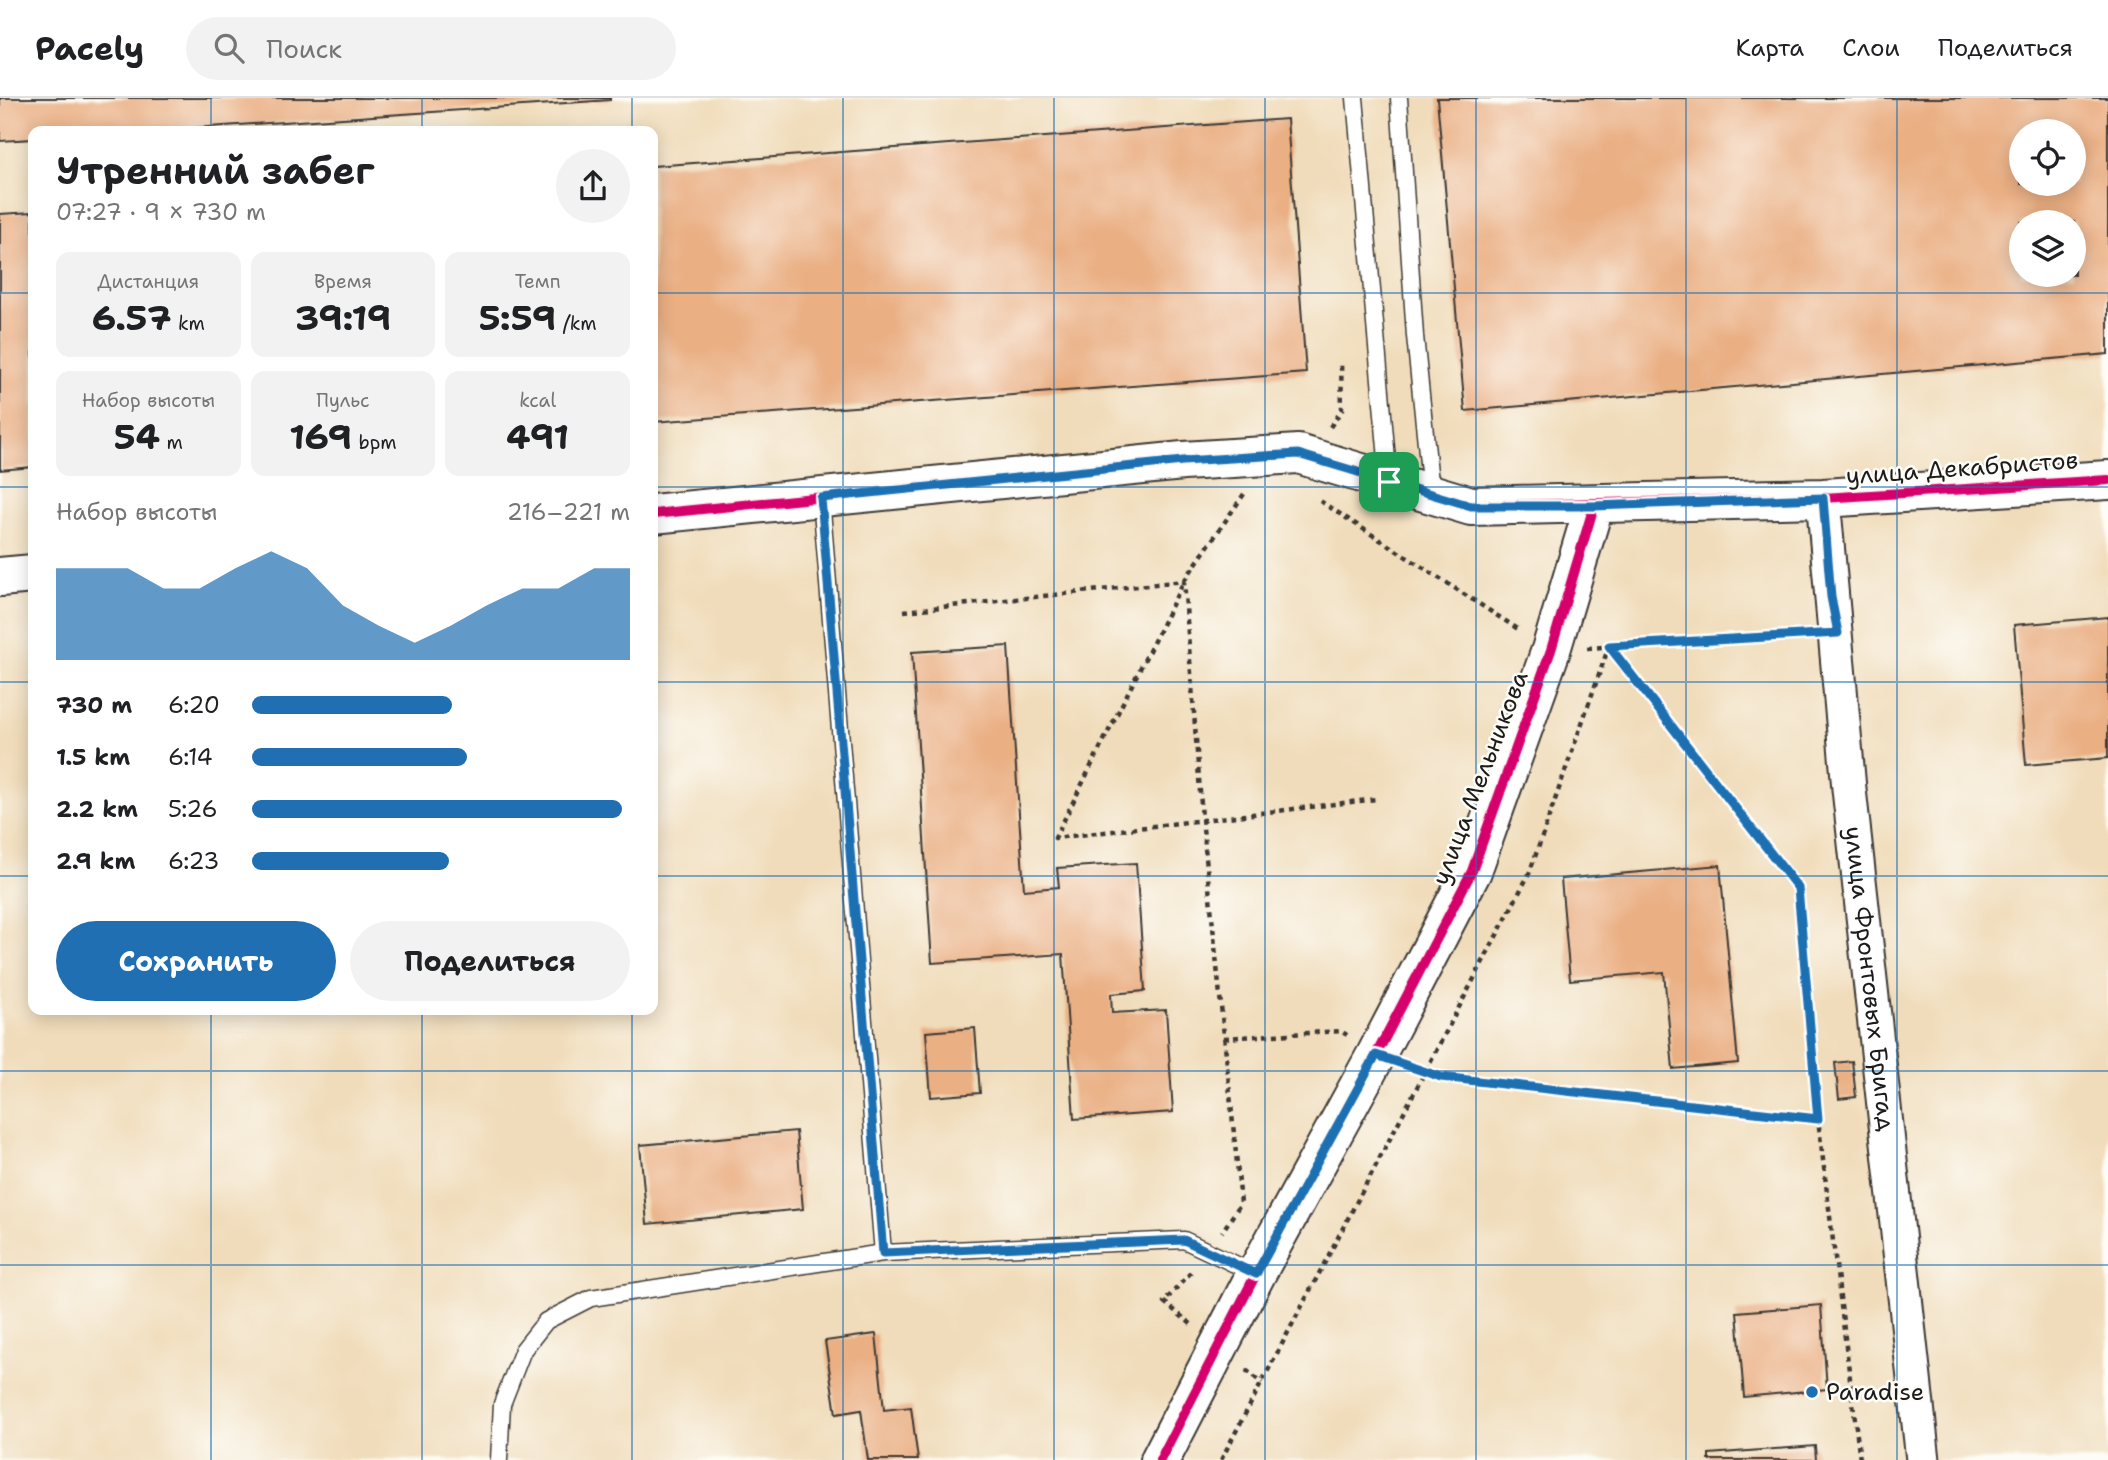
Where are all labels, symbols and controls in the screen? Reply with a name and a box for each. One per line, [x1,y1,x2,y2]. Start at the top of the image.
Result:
search box [186,17,676,80]
text: Pacely [35,26,144,71]
icon: search [210,29,248,67]
text: Поиск [266,31,342,66]
text: Карта [1736,32,1804,64]
text: Слои [1842,32,1900,64]
text: Поделиться [1938,32,2073,64]
map controls [2009,119,2086,287]
button: locate [2009,119,2086,196]
text: Утренний забег [56,145,374,196]
button: share [556,149,630,223]
text: 07:27 · 9 × 730 m [56,197,266,227]
button: layers [2009,210,2086,287]
text: Дистанция [97,269,199,294]
text: Время [314,269,372,294]
text: Темп [515,269,561,294]
text: 6.57 [92,294,171,341]
text: 39:19 [295,294,391,341]
text: 5:59 [479,294,556,341]
text: km [171,311,205,336]
text: /km [556,311,597,336]
text: Набор высоты [82,388,215,413]
text: Пульс [316,388,370,413]
text: kcal [519,388,556,413]
text: 54 [114,413,160,460]
text: 169 [289,413,352,460]
text: 491 [506,413,569,460]
text: m [160,430,183,455]
text: bpm [352,430,397,455]
street label: улица Декабристов [1845,444,2079,492]
pin [1359,452,1419,512]
icon: arrive [1370,463,1408,501]
text: Набор высоты [56,497,217,527]
text: 216–221 m [507,497,630,527]
street label: улица Мельникова [1424,666,1536,890]
text: 730 m [56,690,132,720]
text: 6:20 [168,690,220,720]
text: 1.5 km [56,742,130,772]
text: 6:14 [168,742,213,772]
text: 2.2 km [56,794,138,824]
text: 5:26 [168,794,218,824]
street label: улица Фронтовых Бригад [1837,825,1903,1133]
text: 2.9 km [56,846,135,876]
text: 6:23 [168,846,219,876]
button: Сохранить [56,921,336,1001]
button: Поделиться [350,921,630,1001]
place label: Paradise [1826,1376,1924,1408]
marker: Paradise [1804,1384,1820,1400]

